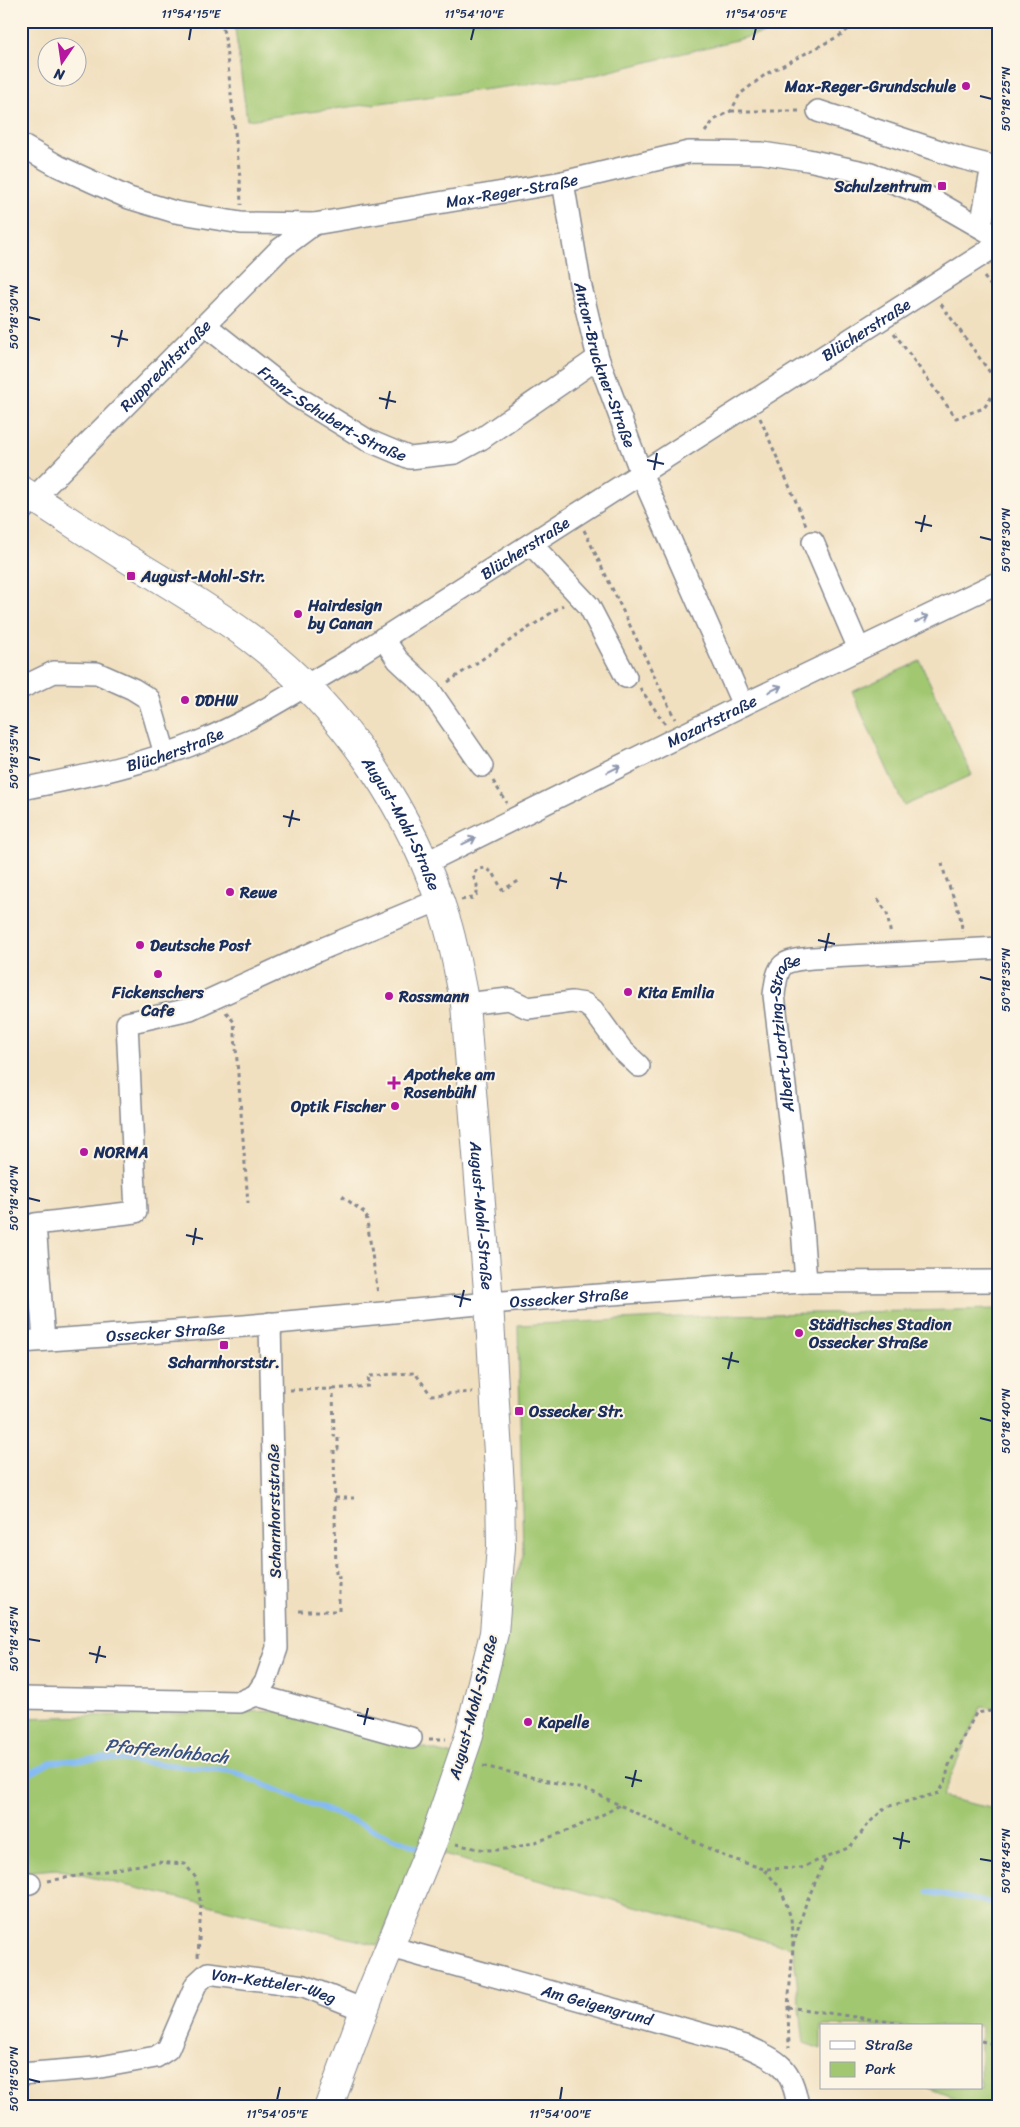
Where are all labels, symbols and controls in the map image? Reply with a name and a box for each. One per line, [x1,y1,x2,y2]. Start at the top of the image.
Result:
text: 11°54'15"E [162,3,222,25]
text: 11°54'10"E [444,3,505,25]
text: 11°54'05"E [725,3,788,25]
north arrow [38,38,88,88]
text: N [51,61,68,88]
text: 50°18'25"N [995,66,1017,131]
place label: Max-Reger-Grundschule [784,72,956,101]
marker: Max-Reger-Grundschule [960,80,972,92]
street label: Max-Reger-Straße [443,164,581,216]
place label: Schulzentrum [833,172,932,201]
marker: Schulzentrum [936,180,948,192]
street label: Anton-Bruckner-Straße [565,278,645,452]
text: 50°18'30"N [3,284,25,349]
street label: Blücherstraße [815,290,917,369]
street label: Rupprechtstraße [112,312,218,418]
street label: Franz-Schubert-Straße [252,357,411,470]
text: 50°18'30"N [995,507,1017,572]
street label: Blücherstraße [474,508,576,587]
place label: August-Mohl-Str. [140,562,266,591]
marker: August-Mohl-Str. [125,570,137,582]
place label: Hairdesign by Canan [307,591,383,638]
marker: Hairdesign by Canan [292,608,304,620]
one-way arrow [914,614,929,623]
one-way arrow [768,684,783,694]
place label: DDHW [195,686,238,715]
street label: Mozartstraße [661,686,762,755]
marker: DDHW [179,694,191,706]
street label: Blücherstraße [123,718,229,780]
text: 50°18'35"N [3,724,25,789]
street label: August-Mohl-Straße [354,749,449,895]
one-way arrow [606,764,621,773]
one-way arrow [461,836,476,846]
place label: Rewe [239,878,278,907]
marker: Rewe [224,886,236,898]
place label: Deutsche Post [150,931,252,960]
marker: Deutsche Post [134,939,146,951]
street label: Albert-Lortzing-Straße [760,945,803,1115]
text: 50°18'35"N [995,947,1017,1012]
marker: Fickenschers Cafe [152,968,164,980]
place label: Fickenschers Cafe [111,978,205,1025]
place label: Kita Emilia [637,978,715,1007]
place label: Rossmann [398,982,470,1011]
marker: Kita Emilia [622,986,634,998]
marker: Rossmann [383,990,395,1002]
place label: Apotheke am Rosenbühl [403,1060,495,1107]
marker: Apotheke am Rosenbühl [388,1077,400,1089]
place label: Optik Fischer [290,1092,386,1121]
marker: Optik Fischer [389,1100,401,1112]
place label: NORMA [93,1138,149,1167]
street label: August-Mohl-Straße [461,1139,502,1291]
marker: NORMA [78,1146,90,1158]
text: 50°18'40"N [3,1165,25,1231]
street label: Ossecker Straße [509,1278,630,1316]
place label: Städtisches Stadion Ossecker Straße [808,1310,952,1357]
street label: Ossecker Straße [105,1313,226,1350]
marker: Städtisches Stadion Ossecker Straße [793,1327,805,1339]
marker: Scharnhorststr. [218,1339,230,1351]
place label: Scharnhorststr. [167,1348,280,1377]
text: 50°18'40"N [995,1388,1017,1454]
place label: Ossecker Str. [528,1397,624,1426]
marker: Ossecker Str. [513,1405,525,1417]
street label: Scharnhorststraße [258,1444,290,1578]
text: 50°18'45"N [3,1606,25,1672]
street label: August-Mohl-Straße [439,1631,506,1784]
place label: Kapelle [537,1708,590,1737]
marker: Kapelle [522,1716,534,1728]
water label: Pfaffenlohbach [104,1729,232,1774]
text: 50°18'45"N [995,1828,1017,1894]
street label: Von-Ketteler-Weg [210,1959,341,2012]
street label: Am Geigengrund [537,1975,658,2034]
legend [820,2024,982,2090]
text: Straße [865,2032,913,2058]
text: 50°18'50"N [3,2046,25,2112]
text: Park [865,2056,896,2082]
text: 11°54'05"E [246,2103,309,2125]
text: 11°54'00"E [529,2103,592,2125]

